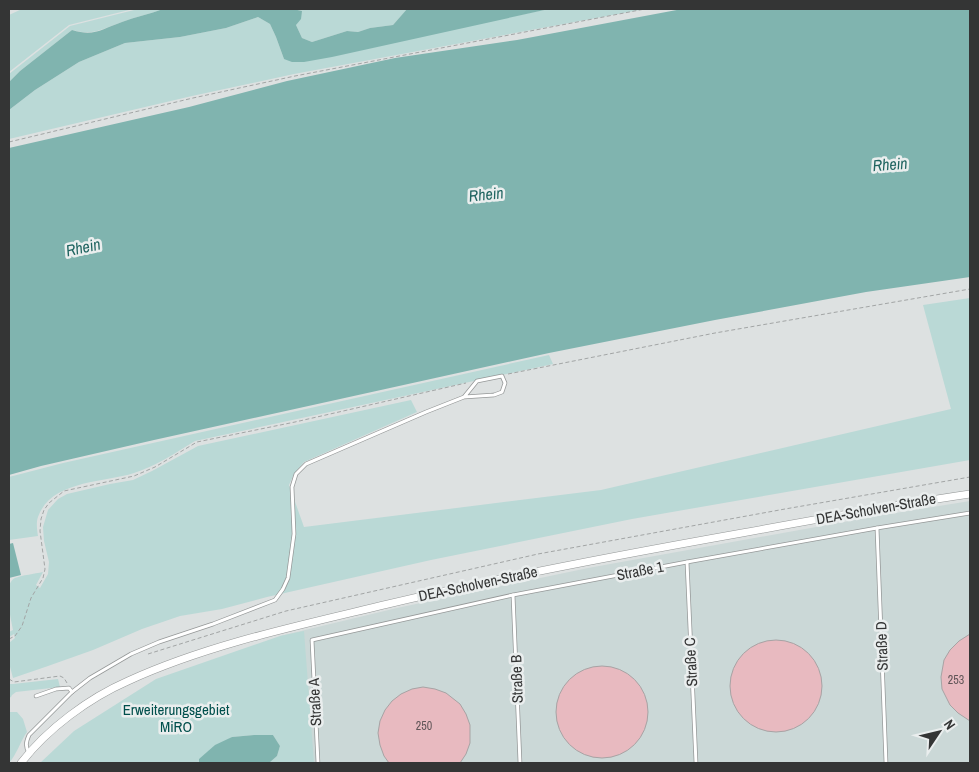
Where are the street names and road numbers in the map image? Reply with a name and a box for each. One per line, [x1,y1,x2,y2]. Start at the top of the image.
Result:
street label: DEA-Scholven-Straße [815,488,937,529]
street label: Straße 1 [615,556,665,585]
street label: DEA-Scholven-Straße [417,561,539,606]
street label: Straße D [870,621,893,671]
street label: Straße C [679,637,702,687]
street label: Straße B [505,654,528,704]
street label: Straße A [303,677,326,726]

